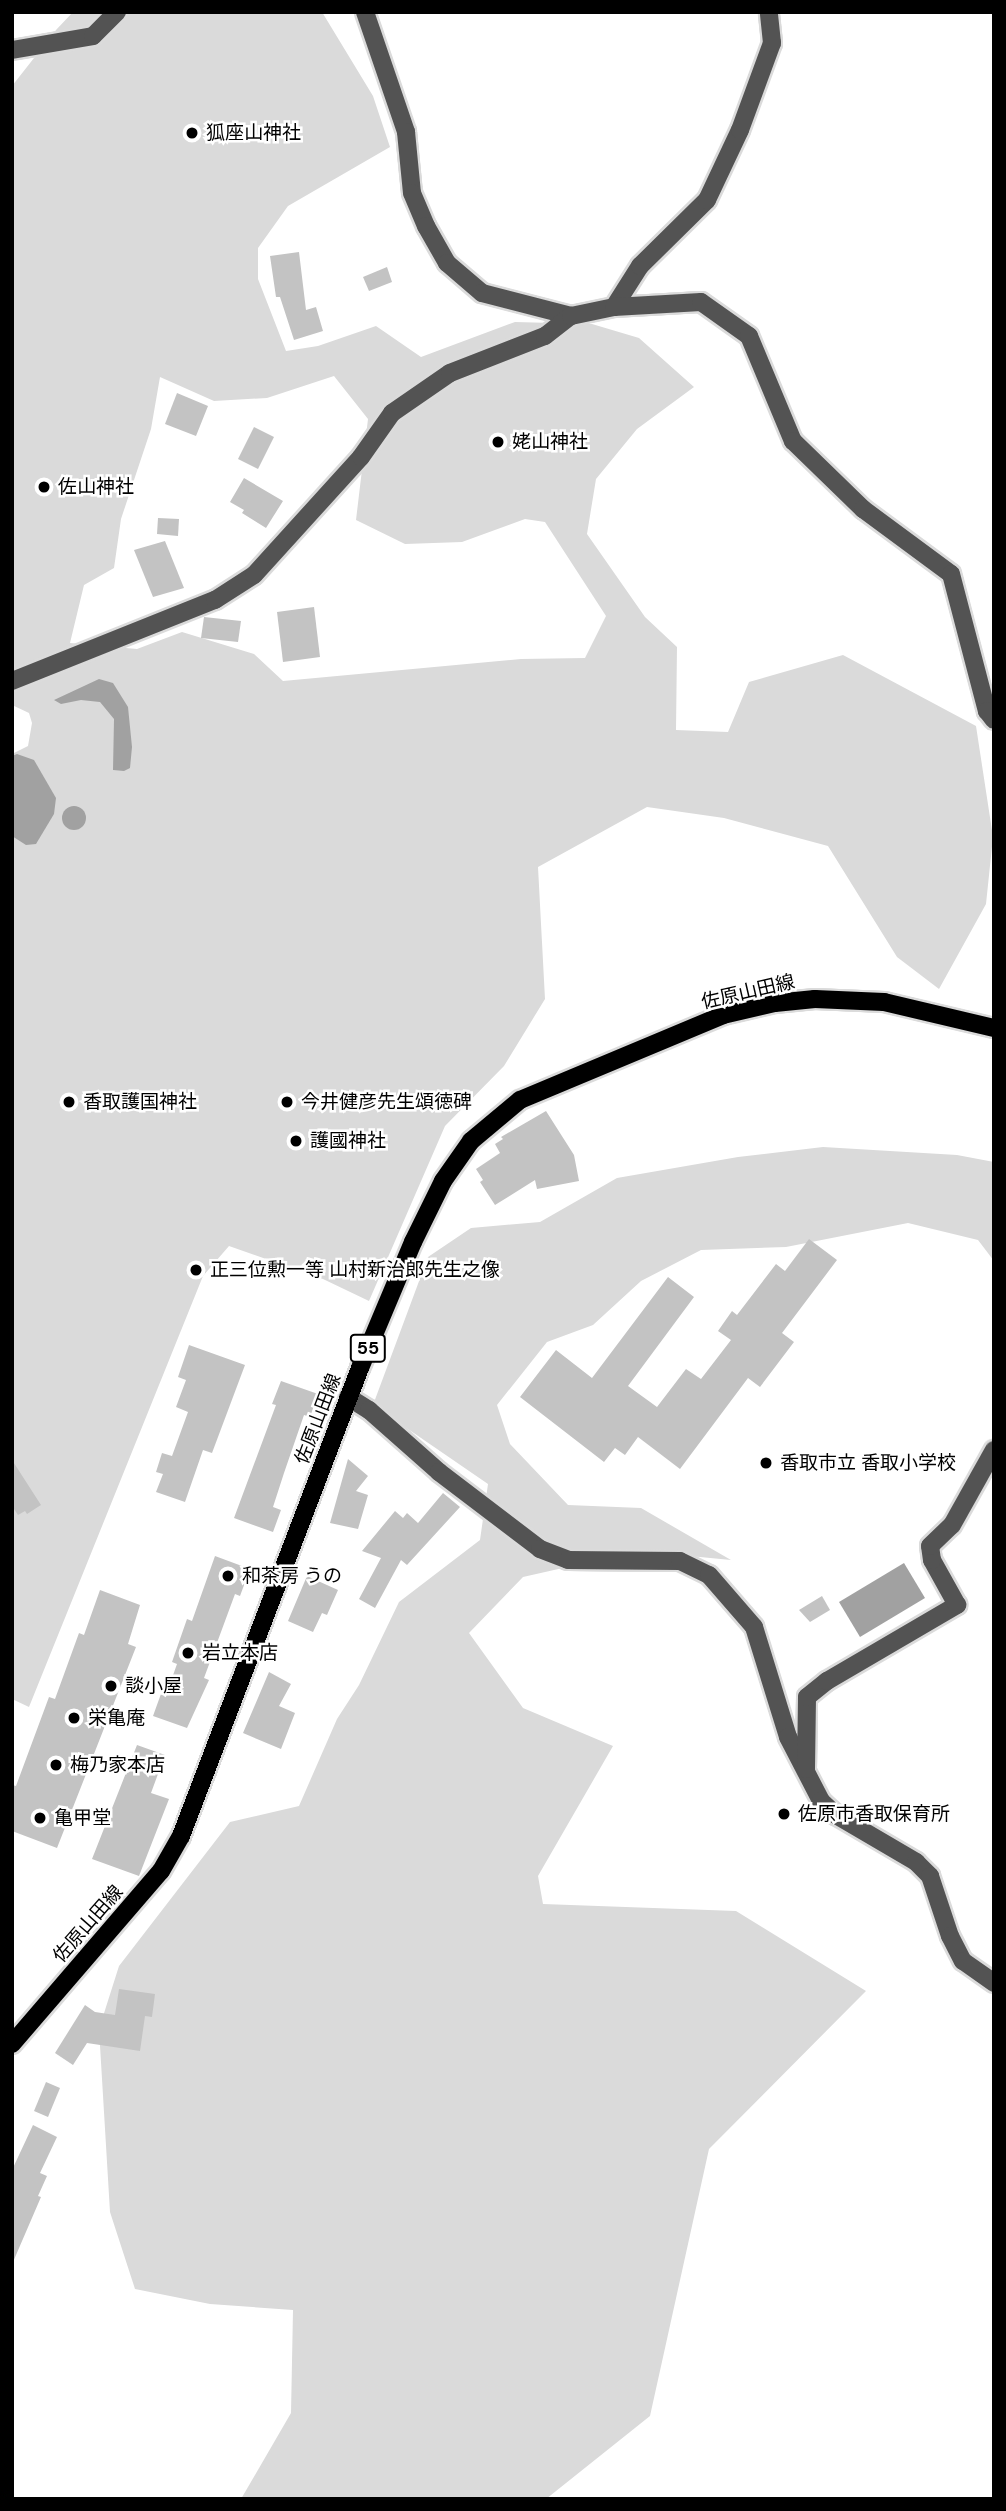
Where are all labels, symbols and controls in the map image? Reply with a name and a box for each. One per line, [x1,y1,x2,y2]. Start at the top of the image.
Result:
place label: 狐座山神社 [206,122,301,144]
marker: 狐座山神社 [184,125,200,141]
place label: 姥山神社 [512,431,588,453]
marker: 姥山神社 [490,434,506,450]
place label: 佐山神社 [58,476,134,498]
marker: 佐山神社 [36,479,52,495]
street label: 佐原山田線 [699,970,797,1014]
place label: 香取護国神社 [83,1091,197,1113]
place label: 今井健彦先生頌徳碑 [301,1091,472,1113]
marker: 香取護国神社 [61,1094,77,1110]
marker: 今井健彦先生頌徳碑 [279,1094,295,1110]
place label: 護國神社 [310,1130,386,1152]
marker: 護國神社 [288,1133,304,1149]
place label: 正三位勲一等 山村新治郎先生之像 [210,1259,500,1281]
marker: 正三位勲一等 山村新治郎先生之像 [188,1262,204,1278]
road number: 55 [349,1334,387,1363]
street label: 佐原山田線 [290,1371,346,1467]
place label: 香取市立 香取小学校 [780,1452,956,1474]
marker: 香取市立 香取小学校 [758,1455,774,1471]
place label: 和茶房 うの [242,1565,342,1587]
marker: 和茶房 うの [220,1568,236,1584]
place label: 岩立本店 [202,1642,278,1664]
marker: 岩立本店 [180,1645,196,1661]
place label: 談小屋 [125,1675,182,1697]
marker: 談小屋 [103,1678,119,1694]
place label: 栄亀庵 [88,1707,145,1729]
marker: 栄亀庵 [66,1710,82,1726]
place label: 梅乃家本店 [70,1754,165,1776]
marker: 梅乃家本店 [48,1757,64,1773]
place label: 佐原市香取保育所 [798,1803,950,1825]
marker: 佐原市香取保育所 [776,1806,792,1822]
place label: 亀甲堂 [54,1807,111,1829]
marker: 亀甲堂 [32,1810,48,1826]
street label: 佐原山田線 [48,1881,128,1967]

